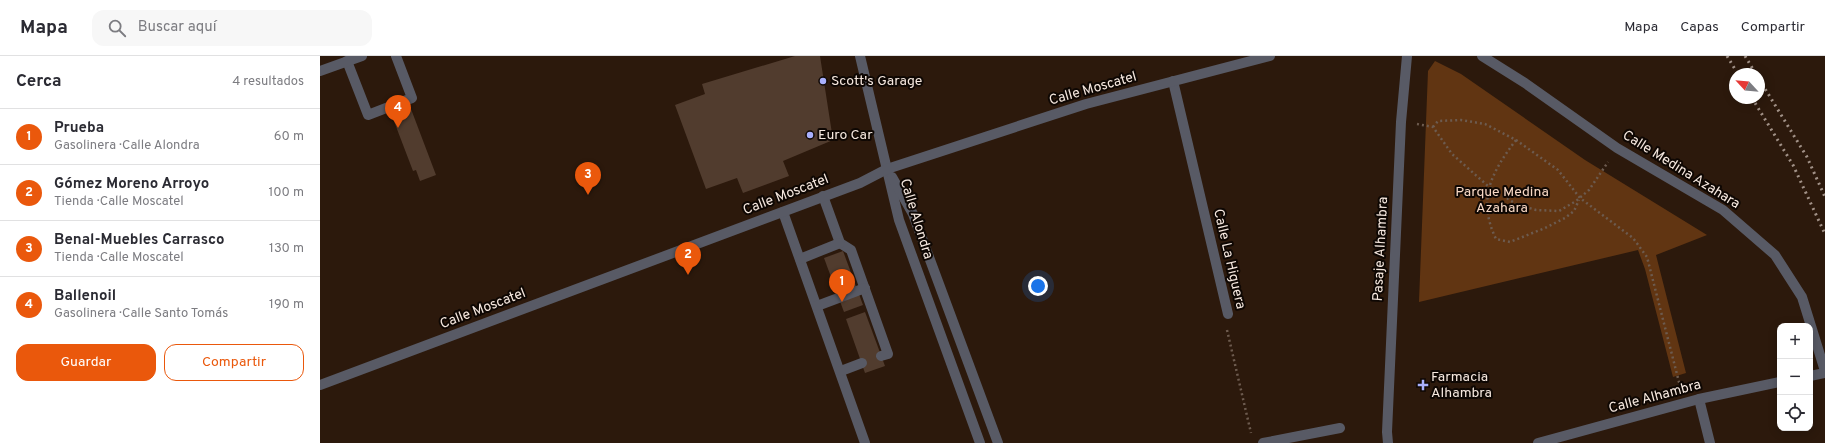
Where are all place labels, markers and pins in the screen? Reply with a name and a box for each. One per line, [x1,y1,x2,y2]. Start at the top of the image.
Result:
place label: Scott's Garage [831,73,922,90]
marker: Scott's Garage [818,76,828,86]
pin: 4 [385,95,411,128]
place label: Euro Car [818,127,873,144]
marker: Euro Car [805,130,815,140]
pin: 3 [575,162,601,195]
pin: 2 [675,242,701,275]
pin: 1 [829,269,855,302]
place label: Farmacia Alhambra [1431,369,1492,402]
marker: Farmacia Alhambra [1418,380,1428,390]

